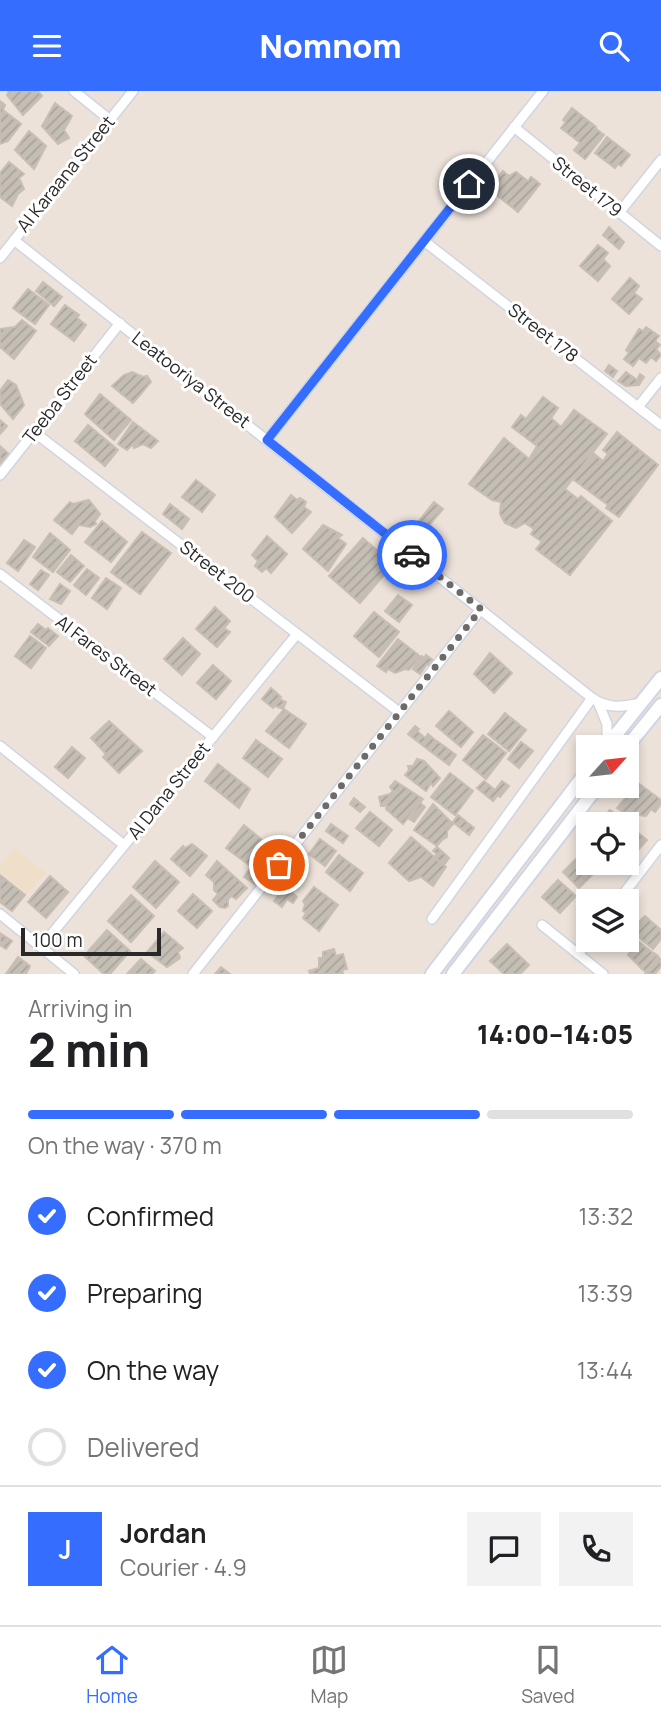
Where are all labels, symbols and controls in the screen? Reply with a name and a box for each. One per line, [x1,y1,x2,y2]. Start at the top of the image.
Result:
text: Nomnom [259,24,402,68]
icon: menu [28,27,66,65]
icon: search [595,27,633,65]
street label: Al Karaana Street [11,110,120,237]
street label: Street 179 [548,151,628,222]
pin [439,154,499,214]
icon: home [450,165,488,203]
street label: Street 178 [504,297,584,367]
street label: Leatooriya Street [128,325,256,433]
street label: Teeba Street [17,349,102,448]
courier [377,520,447,590]
street label: Street 200 [175,534,260,608]
icon: car [393,536,431,574]
street label: Al Fares Street [51,609,162,701]
north arrow [576,735,639,798]
map controls [576,735,639,952]
street label: Al Dana Street [122,737,215,844]
button: locate [576,812,639,875]
pin [249,835,309,895]
icon: bag [260,846,298,884]
button: layers [576,889,639,952]
scale bar [21,925,161,957]
text: 100 m [32,927,83,953]
text: Arriving in [28,992,133,1024]
text: 14:00–14:05 [477,1016,633,1052]
text: 2 min [28,1018,150,1081]
text: On the way · 370 m [28,1129,222,1161]
icon: check [28,1197,66,1235]
text: Confirmed [87,1198,214,1234]
text: 13:32 [579,1200,633,1232]
icon: check [28,1274,66,1312]
text: Preparing [87,1275,203,1311]
text: 13:39 [577,1277,633,1309]
icon: check [28,1351,66,1389]
text: On the way [87,1352,219,1388]
text: 13:44 [577,1354,633,1386]
text: Delivered [87,1429,199,1465]
button: chat [467,1512,541,1586]
button: phone [559,1512,633,1586]
text: Jordan [120,1515,206,1551]
text: J [58,1531,72,1567]
text: Courier · 4.9 [120,1551,247,1583]
tab: Home [86,1641,138,1709]
tab: Map [310,1641,348,1709]
tab: Saved [521,1641,575,1709]

